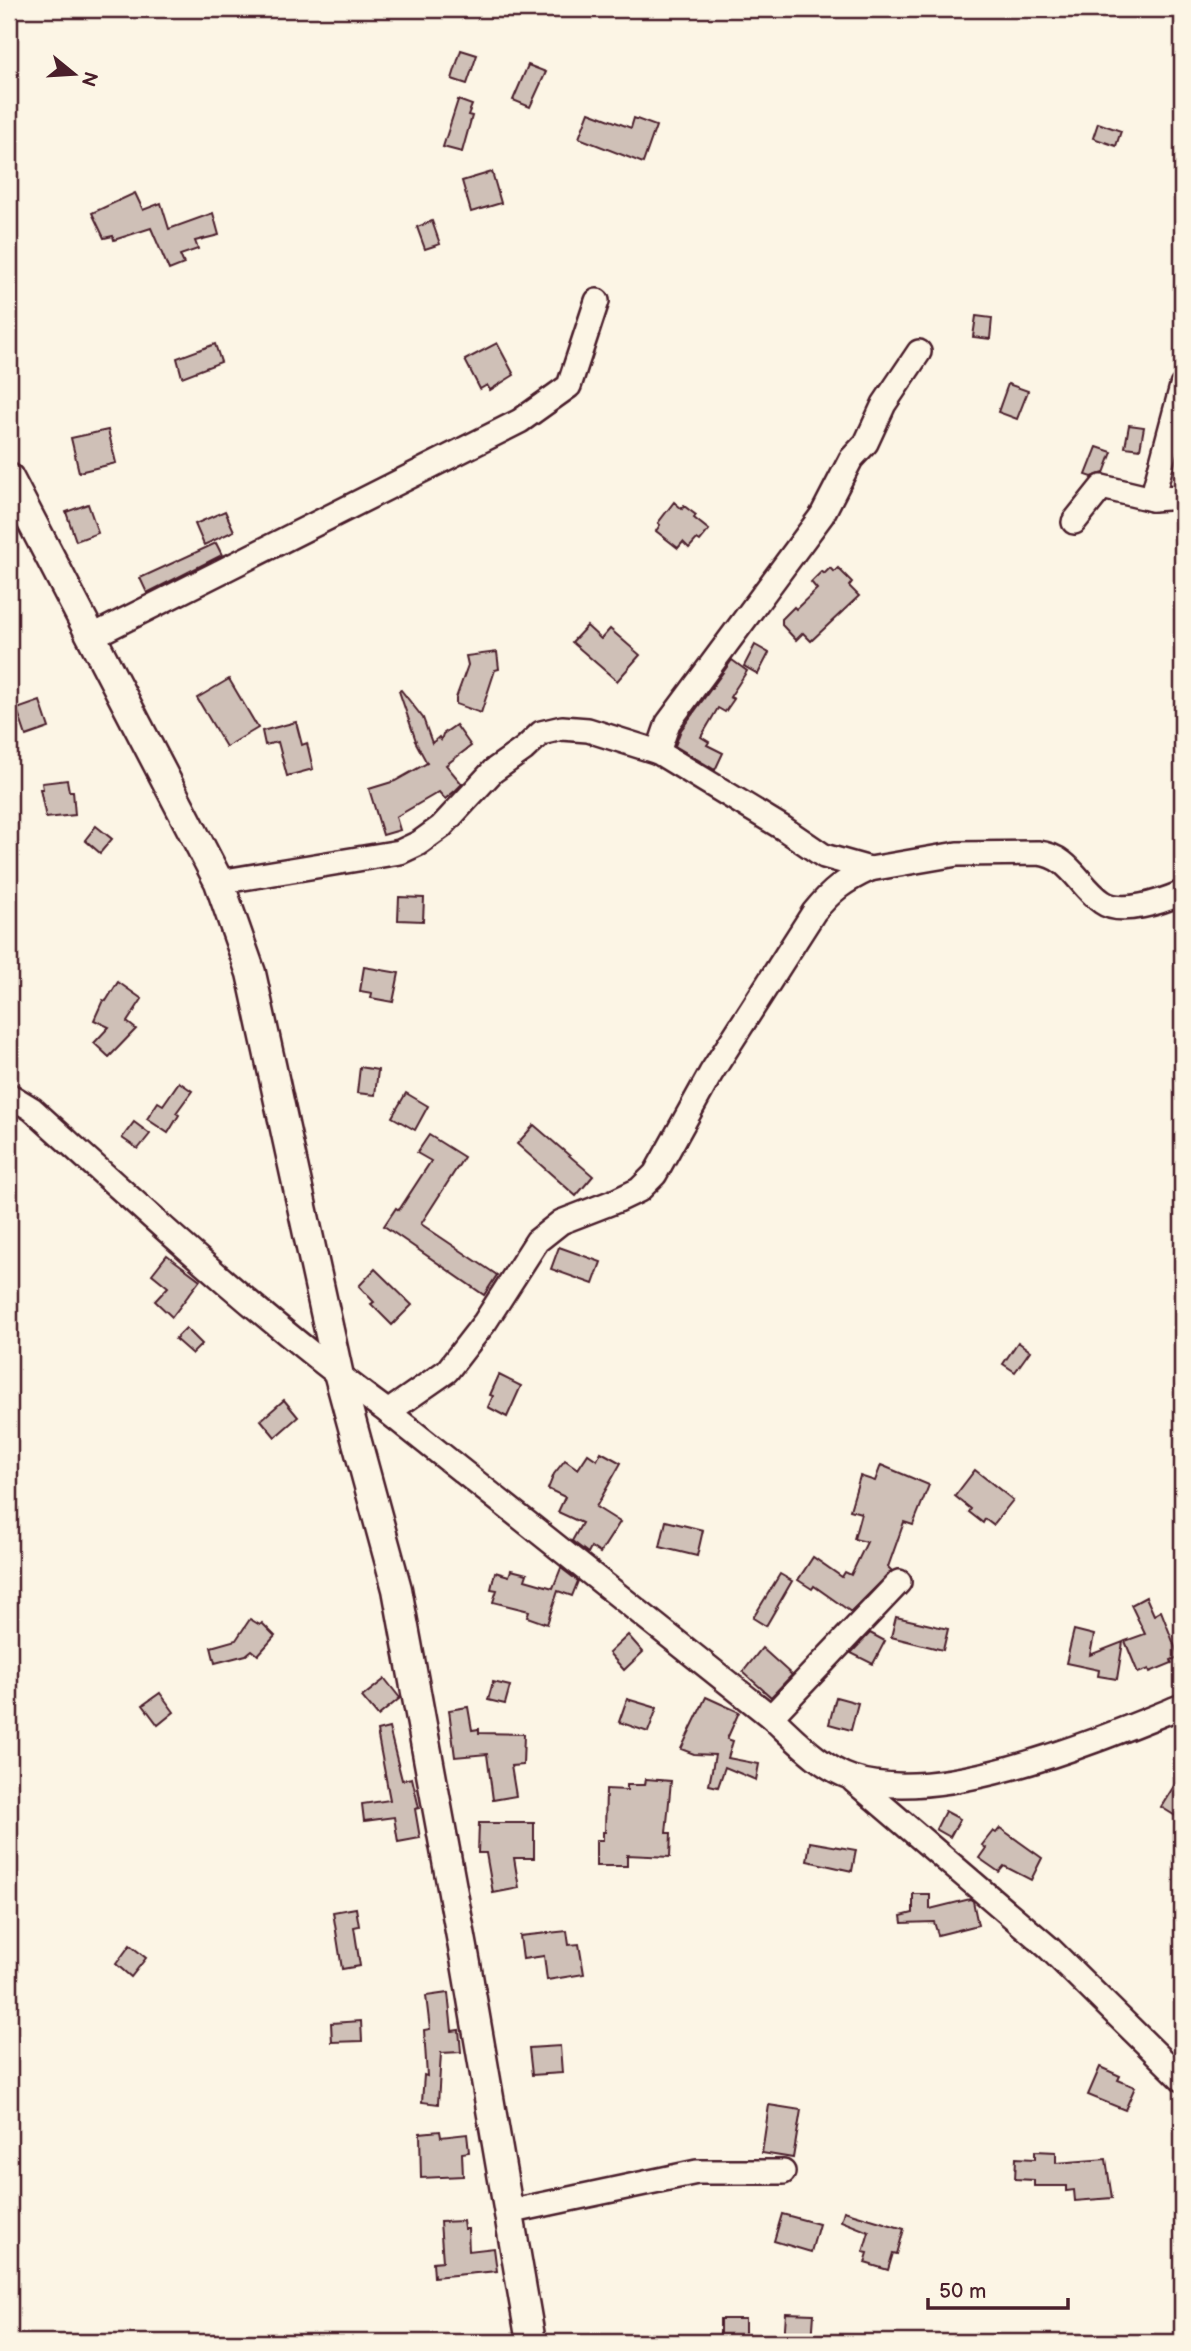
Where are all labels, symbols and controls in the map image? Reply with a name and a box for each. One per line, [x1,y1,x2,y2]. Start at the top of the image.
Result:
north arrow [38,38,108,108]
text: N [76,68,102,89]
scale bar [928,2267,1068,2311]
text: 50 m [939,2279,986,2304]

